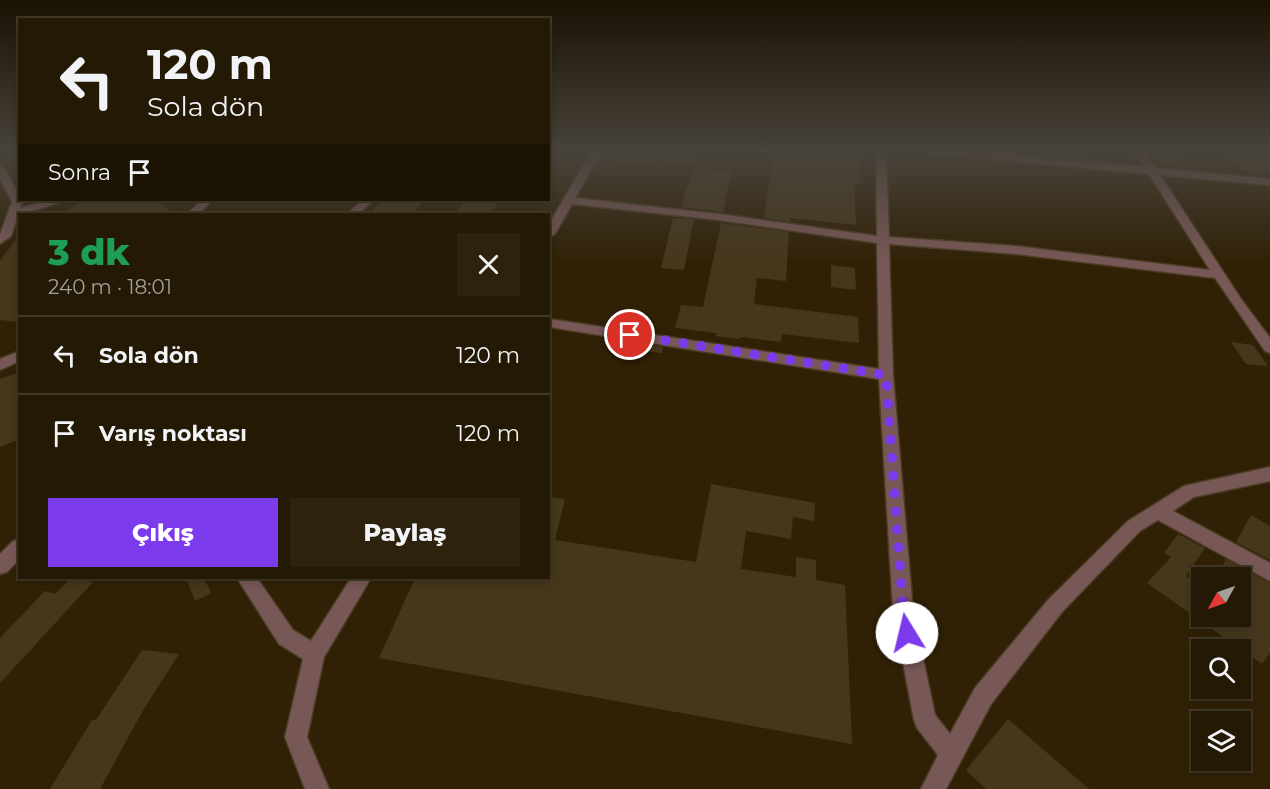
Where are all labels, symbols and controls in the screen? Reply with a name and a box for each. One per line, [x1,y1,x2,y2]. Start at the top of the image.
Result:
text: 120 m [147,38,273,90]
icon: left [48,42,126,120]
text: Sola dön [147,90,264,123]
icon: arrive [123,156,156,189]
text: Sonra [48,159,111,186]
text: 3 dk [48,230,130,274]
button: close [457,233,520,296]
text: 240 m · 18:01 [48,275,172,299]
pin [604,309,655,360]
icon: arrive [613,318,646,351]
icon: left [48,339,81,372]
text: Sola dön [99,342,199,369]
text: 120 m [456,342,520,369]
icon: arrive [48,417,81,450]
text: Varış noktası [99,420,247,447]
text: 120 m [456,420,520,447]
button: Çıkış [48,498,278,567]
button: Paylaş [290,498,520,567]
north arrow [1191,567,1251,627]
map controls [1191,567,1251,771]
position arrow [875,601,939,665]
button: search [1191,639,1251,699]
button: layers [1191,711,1251,771]

